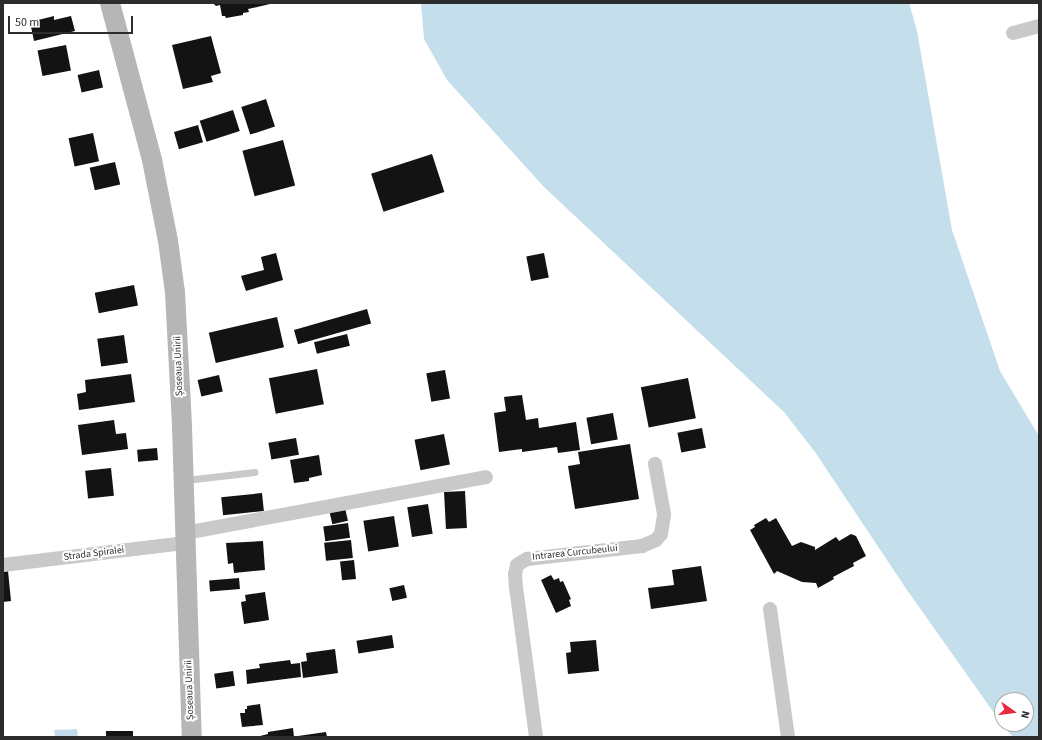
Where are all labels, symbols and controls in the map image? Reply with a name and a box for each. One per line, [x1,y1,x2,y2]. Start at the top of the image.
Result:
scale bar [10,8,135,34]
text: 50 m [15,14,39,31]
street label: Șoseaua Unirii [172,336,186,396]
street label: Intrarea Curcubeului [532,543,618,563]
street label: Strada Spiralei [63,544,125,564]
street label: Șoseaua Unirii [183,660,197,720]
north arrow [994,692,1034,732]
text: N [1017,709,1033,720]

